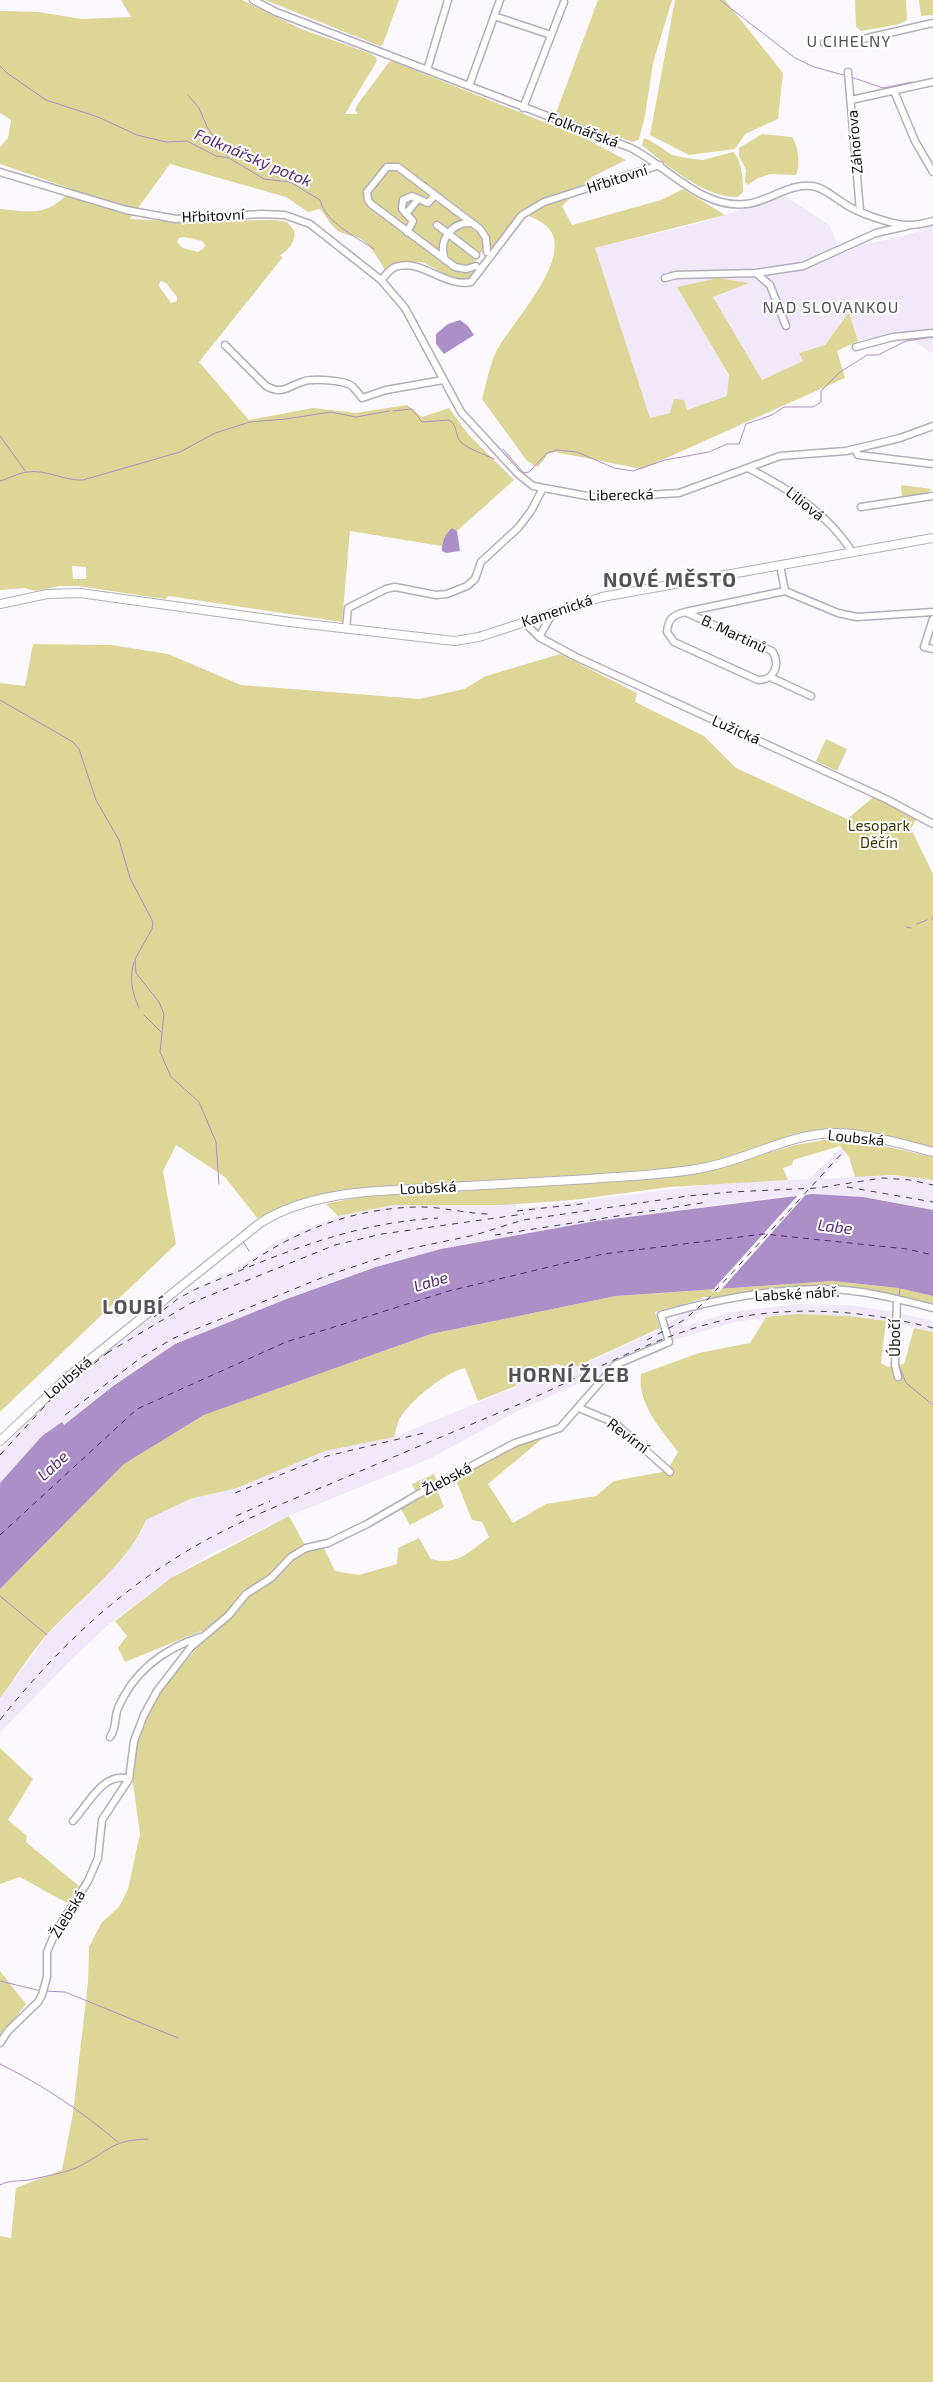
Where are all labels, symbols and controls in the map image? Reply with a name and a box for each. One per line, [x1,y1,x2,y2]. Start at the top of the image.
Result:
district label: U CIHELNY [805,32,893,52]
street label: Folknářská [545,108,621,152]
street label: Záhořova [843,109,867,175]
water label: Folknářský potok [192,125,314,191]
street label: Hřbitovní [584,161,650,197]
street label: Hřbitovní [181,205,245,227]
district label: NAD SLOVANKOU [761,298,901,318]
street label: Liliová [782,483,828,525]
street label: Liberecká [588,485,654,505]
district label: NOVÉ MĚSTO [602,568,738,592]
street label: Kamenická [519,591,595,631]
street label: B. Martinů [698,611,770,657]
street label: Lužická [709,711,763,749]
park label: Lesopark Děčín [848,817,910,852]
street label: Loubská [827,1126,885,1150]
street label: Loubská [399,1178,457,1198]
water label: Labe [816,1215,854,1239]
water label: Labe [411,1268,451,1296]
street label: Labské nábř. [754,1283,840,1305]
district label: LOUBÍ [102,1295,164,1319]
street label: Úbočí [886,1319,904,1357]
street label: Loubská [40,1353,96,1403]
district label: HORNÍ ŽLEB [507,1363,631,1387]
street label: Revírní [604,1415,652,1457]
water label: Labe [34,1447,72,1485]
street label: Žlebská [419,1459,475,1499]
street label: Žlebská [47,1887,89,1941]

